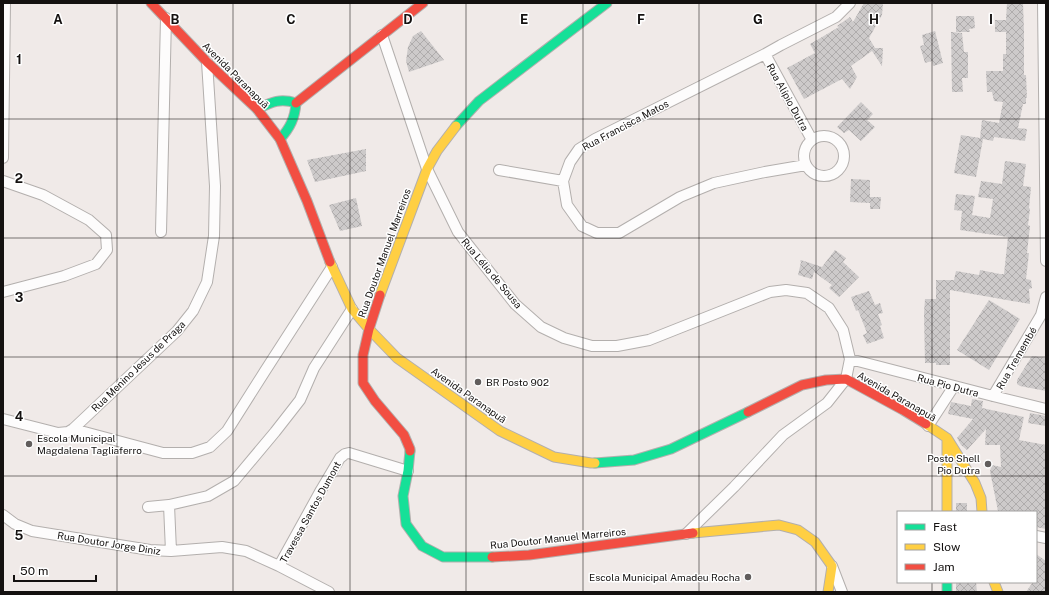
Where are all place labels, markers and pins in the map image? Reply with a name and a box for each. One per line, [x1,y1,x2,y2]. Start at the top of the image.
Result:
place label: BR Posto 902 [486,376,549,388]
marker: BR Posto 902 [473,377,483,387]
place label: Escola Municipal Magdalena Tagliaferro [37,432,142,456]
marker: Escola Municipal Magdalena Tagliaferro [24,439,34,449]
place label: Posto Shell Pio Dutra [927,452,980,476]
marker: Posto Shell Pio Dutra [983,459,993,469]
place label: Escola Municipal Amadeu Rocha [589,571,740,583]
marker: Escola Municipal Amadeu Rocha [743,572,753,582]

